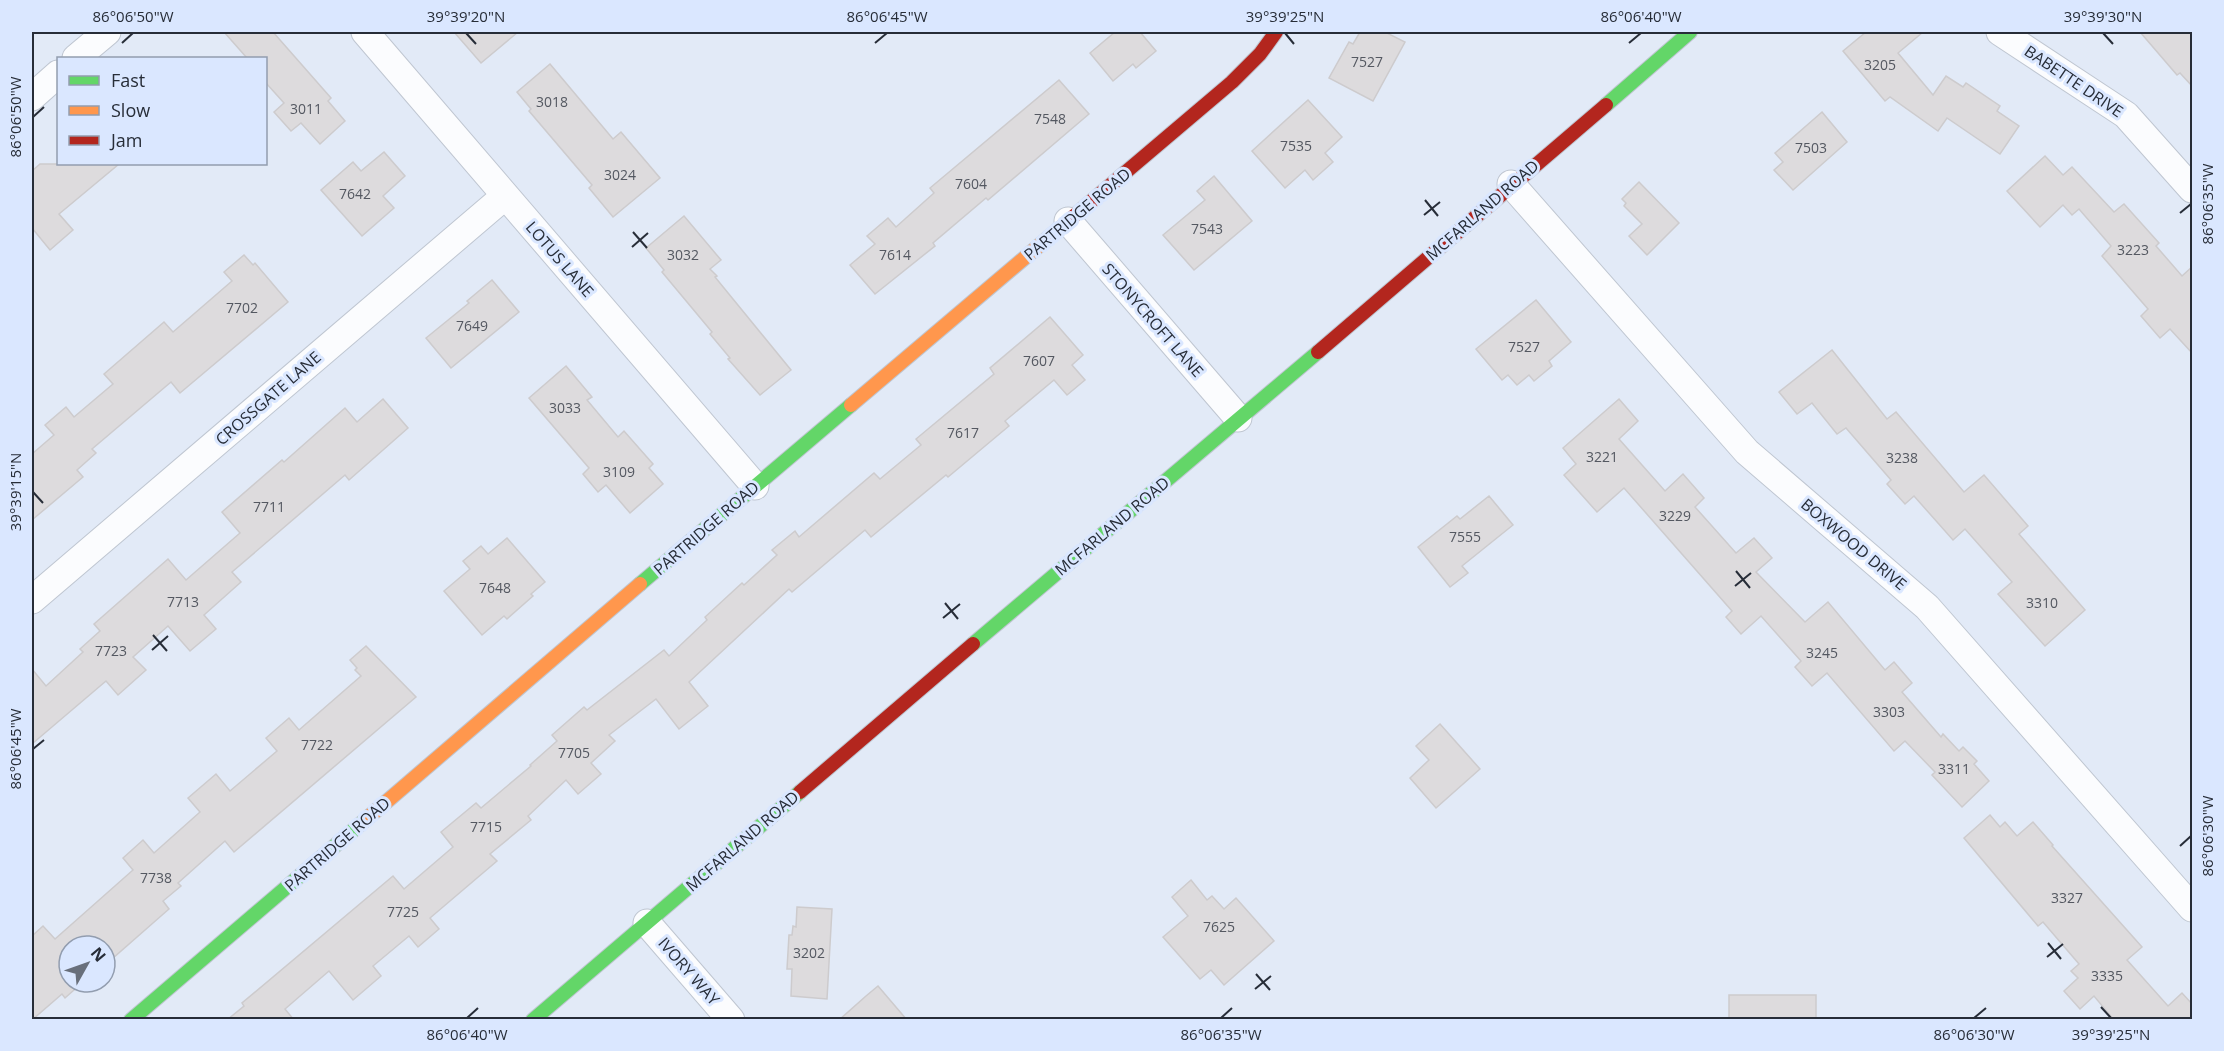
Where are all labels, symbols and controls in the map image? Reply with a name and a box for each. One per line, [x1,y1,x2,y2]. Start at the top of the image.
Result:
text: 86°06'50"W [93,6,174,26]
text: 39°39'20"N [427,6,505,26]
text: 86°06'45"W [847,6,928,26]
text: 39°39'25"N [1246,6,1324,26]
text: 86°06'40"W [1601,6,1682,26]
text: 39°39'30"N [2064,6,2142,26]
street label: BABETTE DRIVE [2020,40,2128,122]
house number: 7527 [1351,52,1383,71]
house number: 3205 [1864,55,1896,74]
legend [57,57,267,165]
text: Fast [111,68,145,92]
text: 86°06'50"W [5,76,25,158]
house number: 3018 [536,92,568,111]
text: Slow [111,98,150,122]
house number: 3011 [290,99,322,118]
house number: 7548 [1034,109,1066,128]
text: Jam [109,128,143,152]
house number: 7535 [1280,136,1312,155]
house number: 7503 [1795,138,1827,157]
street label: MCFARLAND ROAD [1421,155,1543,265]
street label: PARTRIDGE ROAD [1019,163,1135,265]
text: 86°06'35"W [2197,163,2217,245]
house number: 3024 [604,165,636,184]
house number: 7604 [955,174,987,193]
house number: 7642 [339,184,371,203]
street label: LOTUS LANE [521,216,599,302]
house number: 7543 [1191,219,1223,238]
house number: 3223 [2117,240,2149,259]
house number: 3032 [667,245,699,264]
house number: 7614 [879,245,911,264]
street label: STONYCROFT LANE [1097,258,1209,382]
house number: 7702 [226,298,258,317]
house number: 7649 [456,316,488,335]
house number: 7527 [1508,337,1540,356]
street label: CROSSGATE LANE [211,346,325,450]
house number: 7607 [1023,351,1055,370]
house number: 3033 [549,398,581,417]
house number: 7617 [947,423,979,442]
house number: 3221 [1586,447,1618,466]
house number: 3238 [1886,448,1918,467]
text: 39°39'15"N [5,453,25,531]
house number: 3109 [603,462,635,481]
street label: MCFARLAND ROAD [1050,472,1174,580]
street label: PARTRIDGE ROAD [649,476,763,580]
street label: BOXWOOD DRIVE [1796,493,1912,595]
house number: 7711 [253,497,285,516]
house number: 3229 [1659,506,1691,525]
house number: 7555 [1449,527,1481,546]
house number: 7648 [479,578,511,597]
house number: 7713 [167,592,199,611]
house number: 3310 [2026,593,2058,612]
house number: 7723 [95,641,127,660]
house number: 3245 [1806,643,1838,662]
house number: 3303 [1873,702,1905,721]
text: 86°06'45"W [5,708,25,790]
house number: 7722 [301,735,333,754]
house number: 7705 [558,743,590,762]
house number: 3311 [1938,759,1970,778]
street label: MCFARLAND ROAD [681,786,803,896]
street label: PARTRIDGE ROAD [280,792,394,896]
text: 86°06'30"W [2197,795,2217,877]
house number: 7715 [470,817,502,836]
house number: 7738 [140,868,172,887]
house number: 3327 [2051,888,2083,907]
house number: 7725 [387,902,419,921]
house number: 7625 [1203,917,1235,936]
street label: IVORY WAY [653,932,725,1010]
north arrow [57,934,117,994]
text: N [86,942,111,966]
house number: 3202 [793,943,825,962]
house number: 3335 [2091,966,2123,985]
text: 86°06'40"W [427,1024,508,1044]
text: 86°06'35"W [1181,1024,1262,1044]
text: 86°06'30"W [1934,1024,2015,1044]
text: 39°39'25"N [2072,1024,2150,1044]

